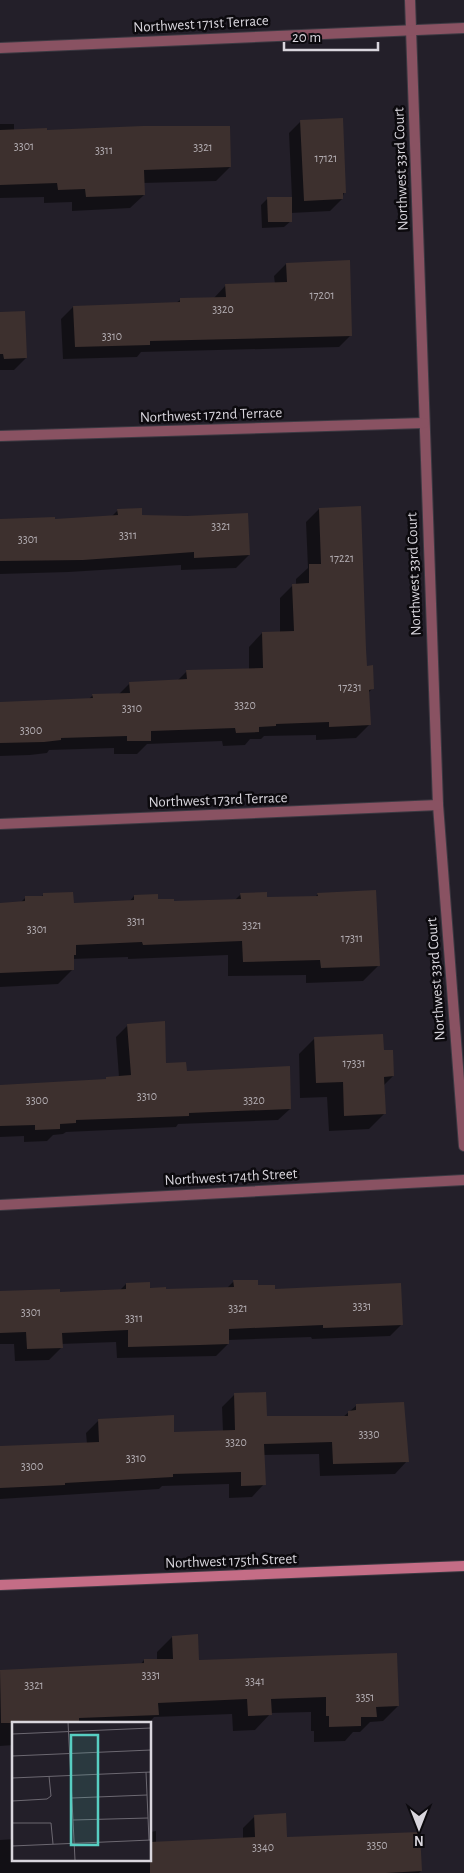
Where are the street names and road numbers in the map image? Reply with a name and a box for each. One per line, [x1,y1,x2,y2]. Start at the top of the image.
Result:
street label: Northwest 171st Terrace [133,13,269,35]
street label: Northwest 33rd Court [391,107,411,231]
street label: Northwest 172nd Terrace [139,405,283,425]
street label: Northwest 33rd Court [404,512,424,636]
street label: Northwest 173rd Terrace [148,790,288,810]
street label: Northwest 33rd Court [424,917,448,1041]
street label: Northwest 174th Street [164,1166,298,1188]
street label: Northwest 175th Street [165,1551,297,1571]

